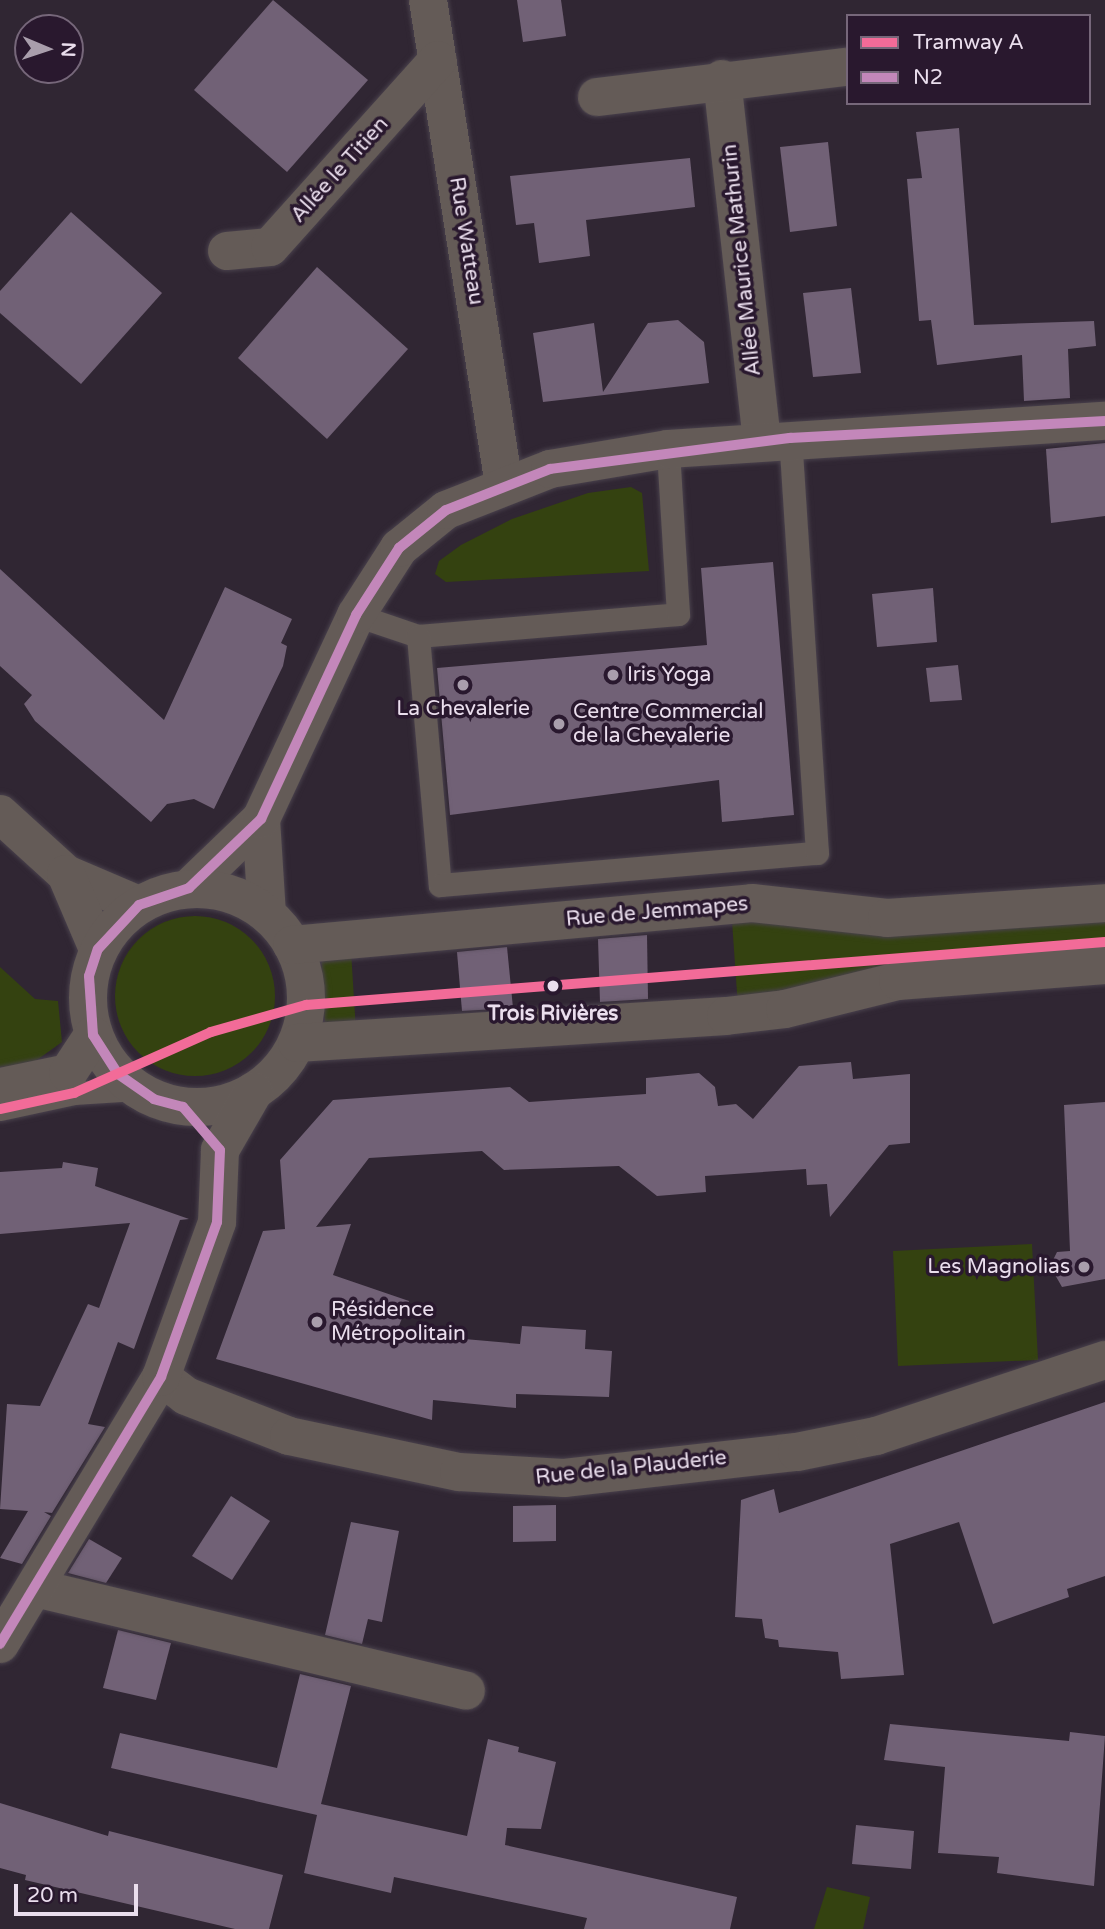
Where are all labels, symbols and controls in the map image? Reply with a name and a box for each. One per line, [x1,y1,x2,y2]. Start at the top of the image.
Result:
north arrow [14,14,84,84]
legend [846,14,1091,105]
text: Tramway A [913,30,1024,55]
text: N [57,42,79,58]
text: N2 [913,65,943,90]
street label: Allée le Titien [286,112,394,228]
street label: Allée Maurice Mathurin [717,143,767,377]
street label: Rue Watteau [443,175,489,307]
place label: Iris Yoga [627,662,711,688]
marker: Iris Yoga [605,667,621,683]
marker: La Chevalerie [455,677,471,693]
place label: La Chevalerie [396,696,530,722]
place label: Centre Commercial de la Chevalerie [573,699,763,749]
marker: Centre Commercial de la Chevalerie [551,716,567,732]
street label: Rue de Jemmapes [565,891,749,933]
marker: Trois Rivières [541,974,565,998]
place label: Trois Rivières [488,1001,618,1027]
place label: Les Magnolias [927,1254,1070,1280]
marker: Les Magnolias [1076,1259,1092,1275]
place label: Résidence Métropolitain [331,1297,466,1347]
marker: Résidence Métropolitain [309,1314,325,1330]
street label: Rue de la Plauderie [534,1445,728,1491]
scale bar [18,1870,142,1914]
text: 20 m [27,1883,78,1908]

